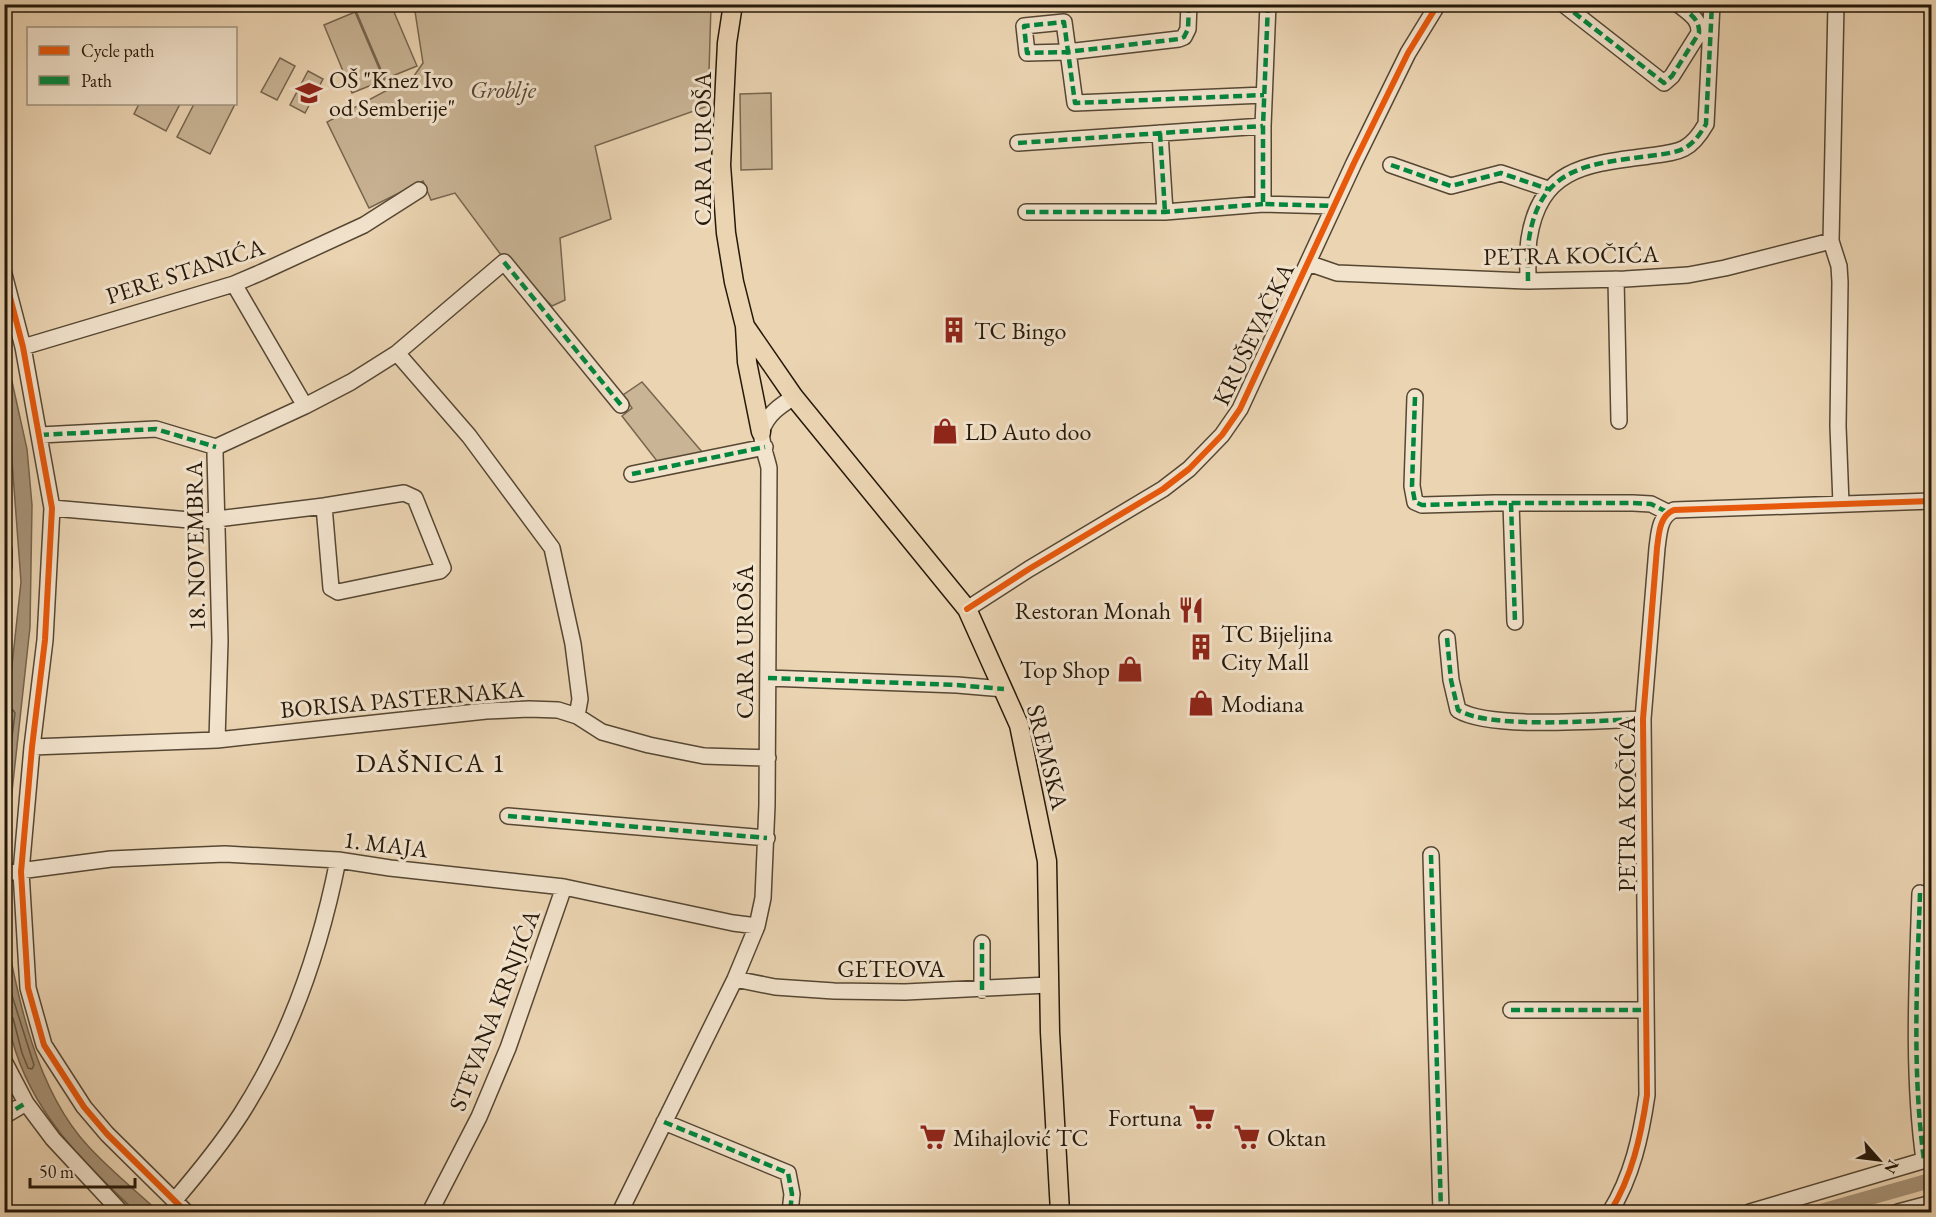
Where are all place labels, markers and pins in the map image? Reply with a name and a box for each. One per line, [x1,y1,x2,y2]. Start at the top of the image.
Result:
place label: OŠ "Knez Ivo od Semberije" [329,64,455,123]
school or university icon: OŠ "Knez Ivo od Semberije" [294,78,324,108]
building icon: TC Bingo [939,315,969,345]
place label: TC Bingo [974,315,1067,346]
shop icon: LD Auto doo [930,416,960,446]
place label: LD Auto doo [965,416,1091,447]
place label: Restoran Monah [1015,595,1171,626]
restaurant icon: Restoran Monah [1176,595,1206,625]
place label: TC Bijeljina City Mall [1221,618,1333,677]
building icon: TC Bijeljina City Mall [1186,632,1216,662]
place label: Top Shop [1019,654,1110,685]
shop icon: Top Shop [1115,654,1145,684]
shop icon: Modiana [1186,688,1216,718]
place label: Modiana [1221,688,1304,719]
place label: Fortuna [1108,1102,1182,1133]
supermarket icon: Fortuna [1187,1102,1217,1132]
supermarket icon: Mihajlović TC [918,1122,948,1152]
place label: Mihajlović TC [953,1122,1089,1153]
supermarket icon: Oktan [1232,1122,1262,1152]
place label: Oktan [1267,1122,1327,1153]

